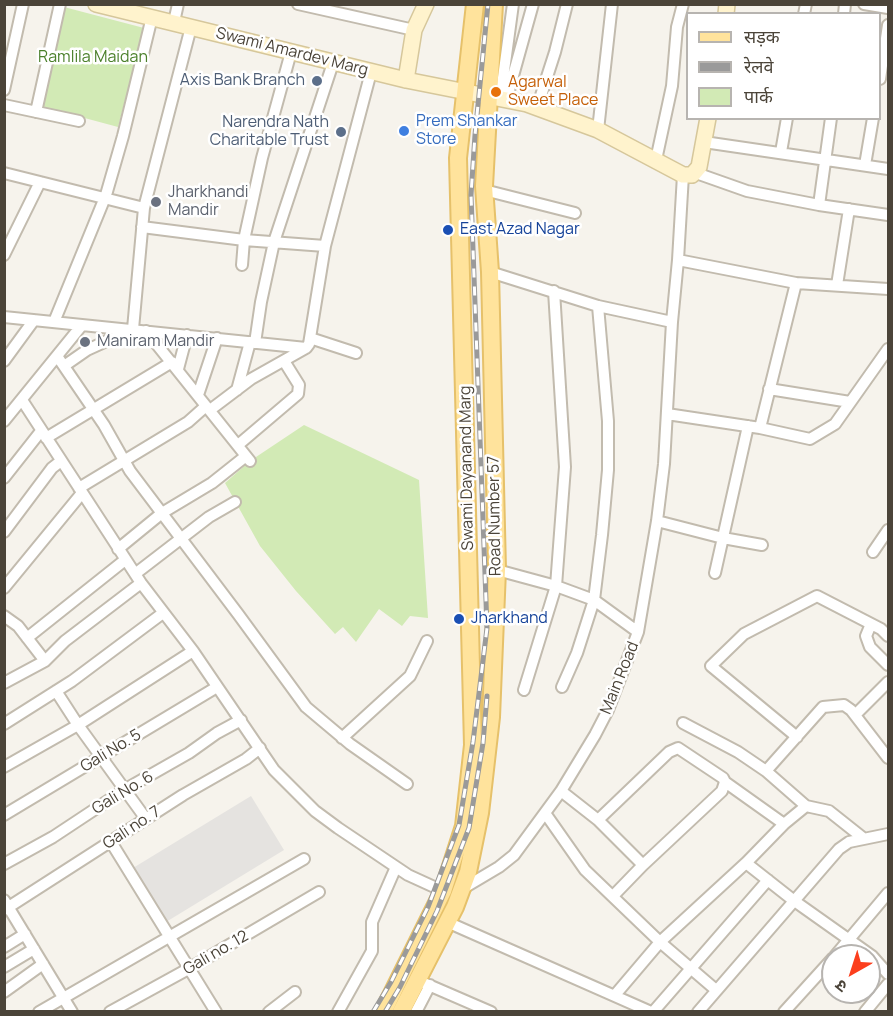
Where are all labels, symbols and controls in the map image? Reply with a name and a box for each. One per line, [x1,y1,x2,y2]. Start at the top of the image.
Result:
legend [686,12,881,120]
street label: Swami Amardev Marg [214,24,370,80]
text: सड़क [744,24,780,48]
park label: Ramlila Maidan [38,48,148,68]
text: रेलवे [744,54,774,78]
place label: Axis Bank Branch [180,71,305,91]
place label: Agarwal Sweet Place [508,73,598,111]
marker: Axis Bank Branch [310,74,324,88]
text: पार्क [744,84,773,108]
marker: Agarwal Sweet Place [489,85,503,99]
place label: Prem Shankar Store [416,112,518,150]
place label: Narendra Nath Charitable Trust [210,113,329,151]
marker: Prem Shankar Store [397,124,411,138]
marker: Narendra Nath Charitable Trust [334,125,348,139]
place label: Jharkhandi Mandir [168,183,249,221]
marker: Jharkhandi Mandir [149,195,163,209]
place label: East Azad Nagar [460,220,580,240]
marker: East Azad Nagar [441,223,455,237]
place label: Maniram Mandir [97,332,214,352]
marker: Maniram Mandir [78,335,92,349]
street label: Swami Dayanand Marg [456,385,478,551]
street label: Road Number 57 [484,456,506,576]
place label: Jharkhand [471,609,548,629]
marker: Jharkhand [452,612,466,626]
street label: Main Road [597,639,643,717]
street label: Gali No. 5 [77,725,145,777]
street label: Gali No. 6 [89,767,157,819]
street label: Gali no. 7 [100,802,164,854]
street label: Gali no. 12 [180,927,252,979]
north arrow [821,944,881,1004]
text: उ [830,975,851,998]

